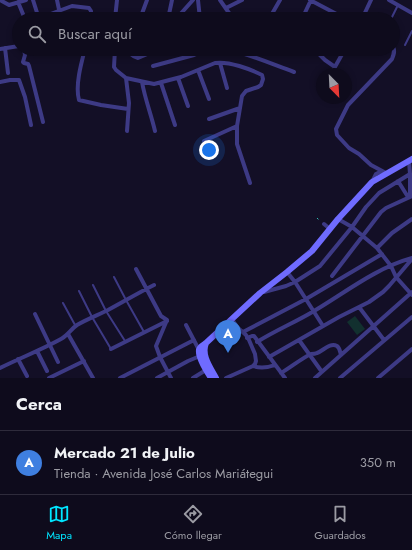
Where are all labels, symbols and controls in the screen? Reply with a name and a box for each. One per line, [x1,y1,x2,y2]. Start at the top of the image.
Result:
search box [12,12,400,56]
icon: search [26,23,48,45]
text: Buscar aquí [58,23,132,45]
north arrow [316,68,352,104]
your location [199,140,219,160]
pin: A [215,320,241,353]
text: Cerca [16,392,62,416]
text: Mercado 21 de Julio [54,442,195,464]
text: A [24,453,34,472]
text: 350 m [360,453,396,472]
text: Tienda · Avenida José Carlos Mariátegui [54,464,273,483]
tab: Mapa [46,503,72,543]
tab: Cómo llegar [164,503,222,543]
tab: Guardados [314,503,366,543]

